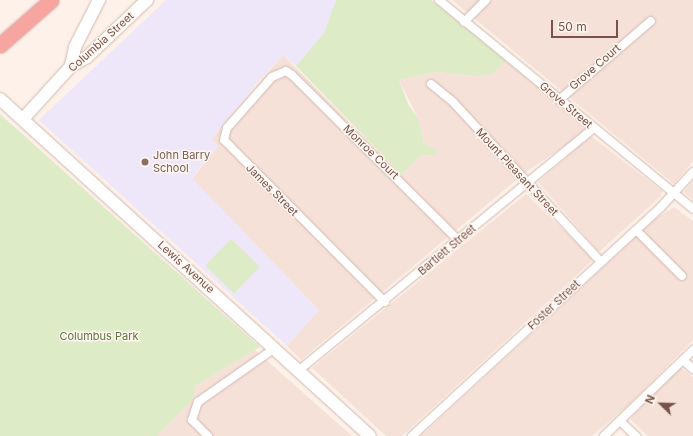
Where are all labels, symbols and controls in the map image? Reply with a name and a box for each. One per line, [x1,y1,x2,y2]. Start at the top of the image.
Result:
street label: Columbia Street [66,9,136,75]
scale bar [553,12,620,38]
text: 50 m [558,19,587,34]
street label: Grove Court [567,41,623,93]
street label: Grove Street [537,79,595,131]
street label: Monroe Court [340,122,402,182]
street label: Mount Pleasant Street [473,126,561,218]
place label: John Barry School [153,149,210,175]
marker: John Barry School [140,157,150,167]
street label: James Street [243,161,301,219]
street label: Bartlett Street [415,222,479,278]
street label: Lewis Avenue [155,238,217,296]
street label: Foster Street [525,277,583,333]
park label: Columbus Park [59,329,139,343]
north arrow [641,384,681,424]
text: N [642,393,658,406]

